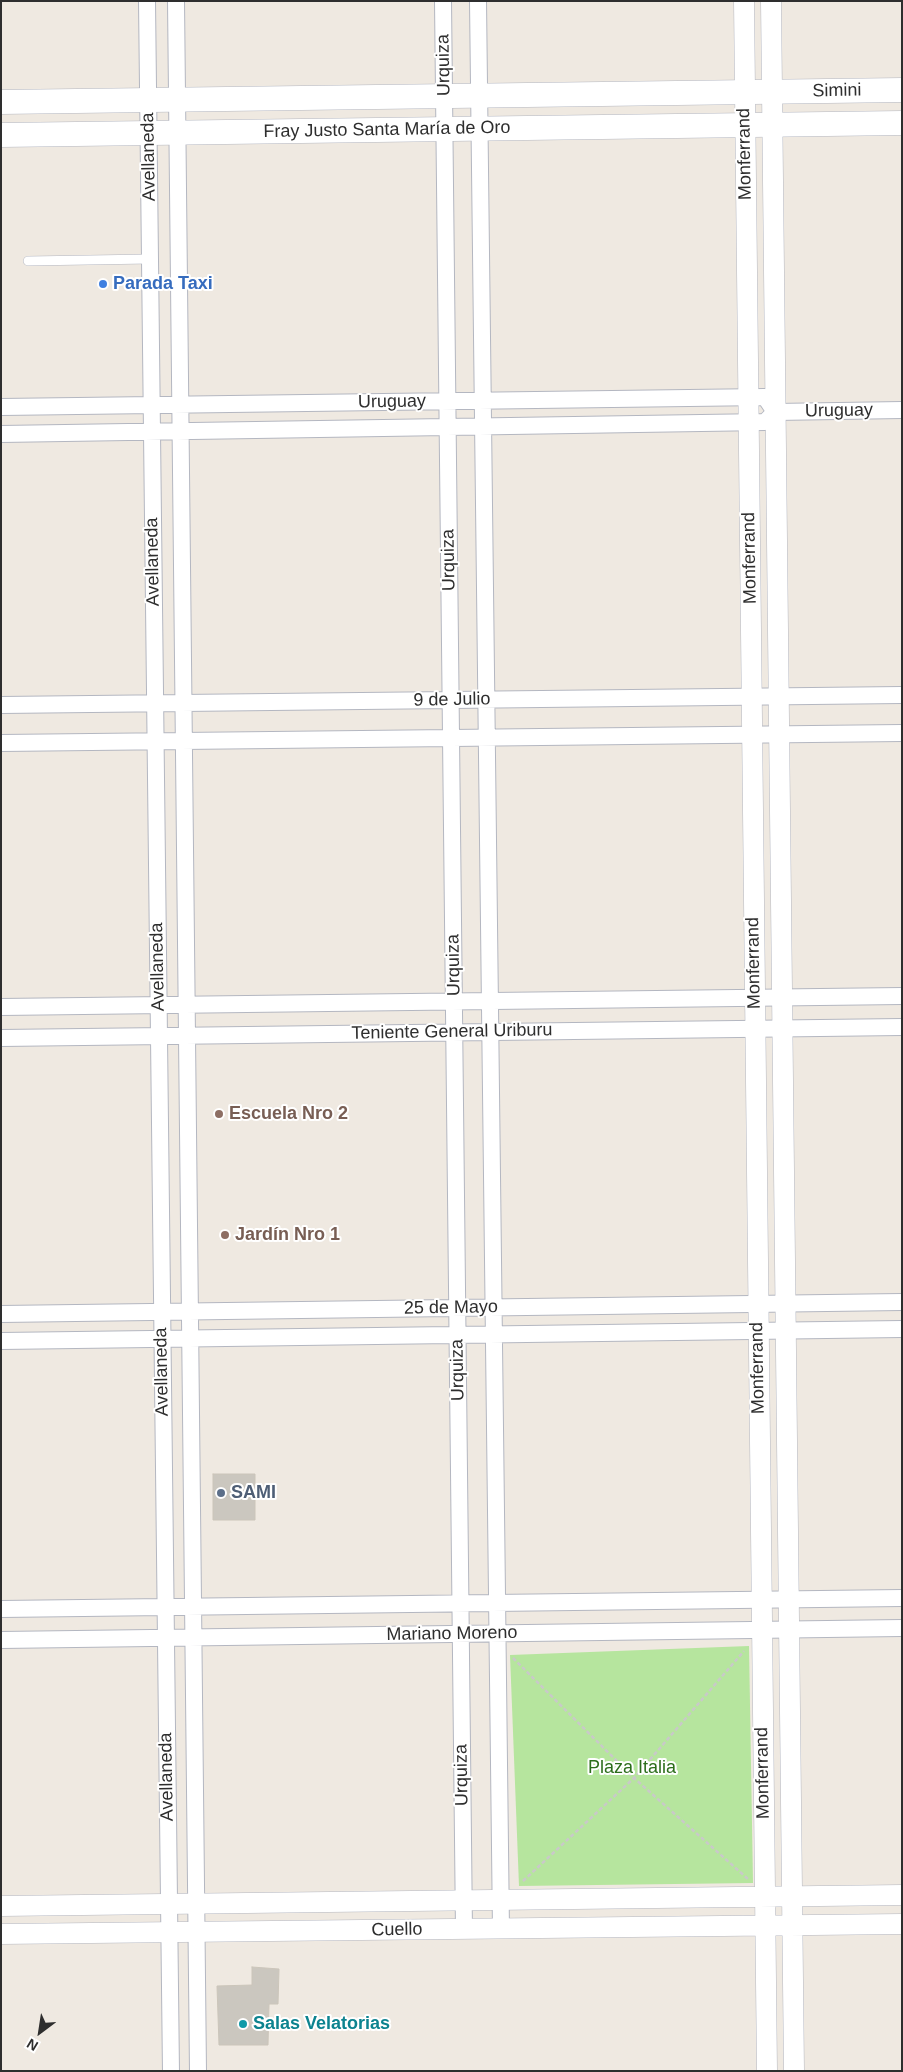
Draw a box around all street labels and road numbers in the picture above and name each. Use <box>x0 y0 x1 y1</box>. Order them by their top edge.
street label: Urquiza <box>433 34 455 96</box>
street label: Simini <box>812 80 862 102</box>
street label: Monferrand <box>733 108 757 200</box>
street label: Avellaneda <box>137 112 161 202</box>
street label: Fray Justo Santa María de Oro <box>263 117 511 143</box>
street label: Uruguay <box>358 391 426 413</box>
street label: Uruguay <box>805 400 873 422</box>
street label: Monferrand <box>738 512 762 604</box>
street label: Avellaneda <box>141 517 165 607</box>
street label: Urquiza <box>438 529 460 591</box>
street label: 9 de Julio <box>413 689 491 711</box>
street label: Monferrand <box>742 917 766 1009</box>
street label: Avellaneda <box>146 922 170 1012</box>
street label: Urquiza <box>443 934 465 996</box>
street label: Teniente General Uriburu <box>351 1019 553 1045</box>
street label: 25 de Mayo <box>404 1296 498 1320</box>
street label: Monferrand <box>746 1322 770 1414</box>
street label: Avellaneda <box>150 1327 174 1417</box>
street label: Urquiza <box>447 1339 469 1401</box>
street label: Mariano Moreno <box>386 1622 518 1646</box>
street label: Monferrand <box>751 1727 775 1819</box>
street label: Avellaneda <box>155 1732 179 1822</box>
street label: Urquiza <box>451 1744 473 1806</box>
street label: Cuello <box>371 1919 423 1941</box>

